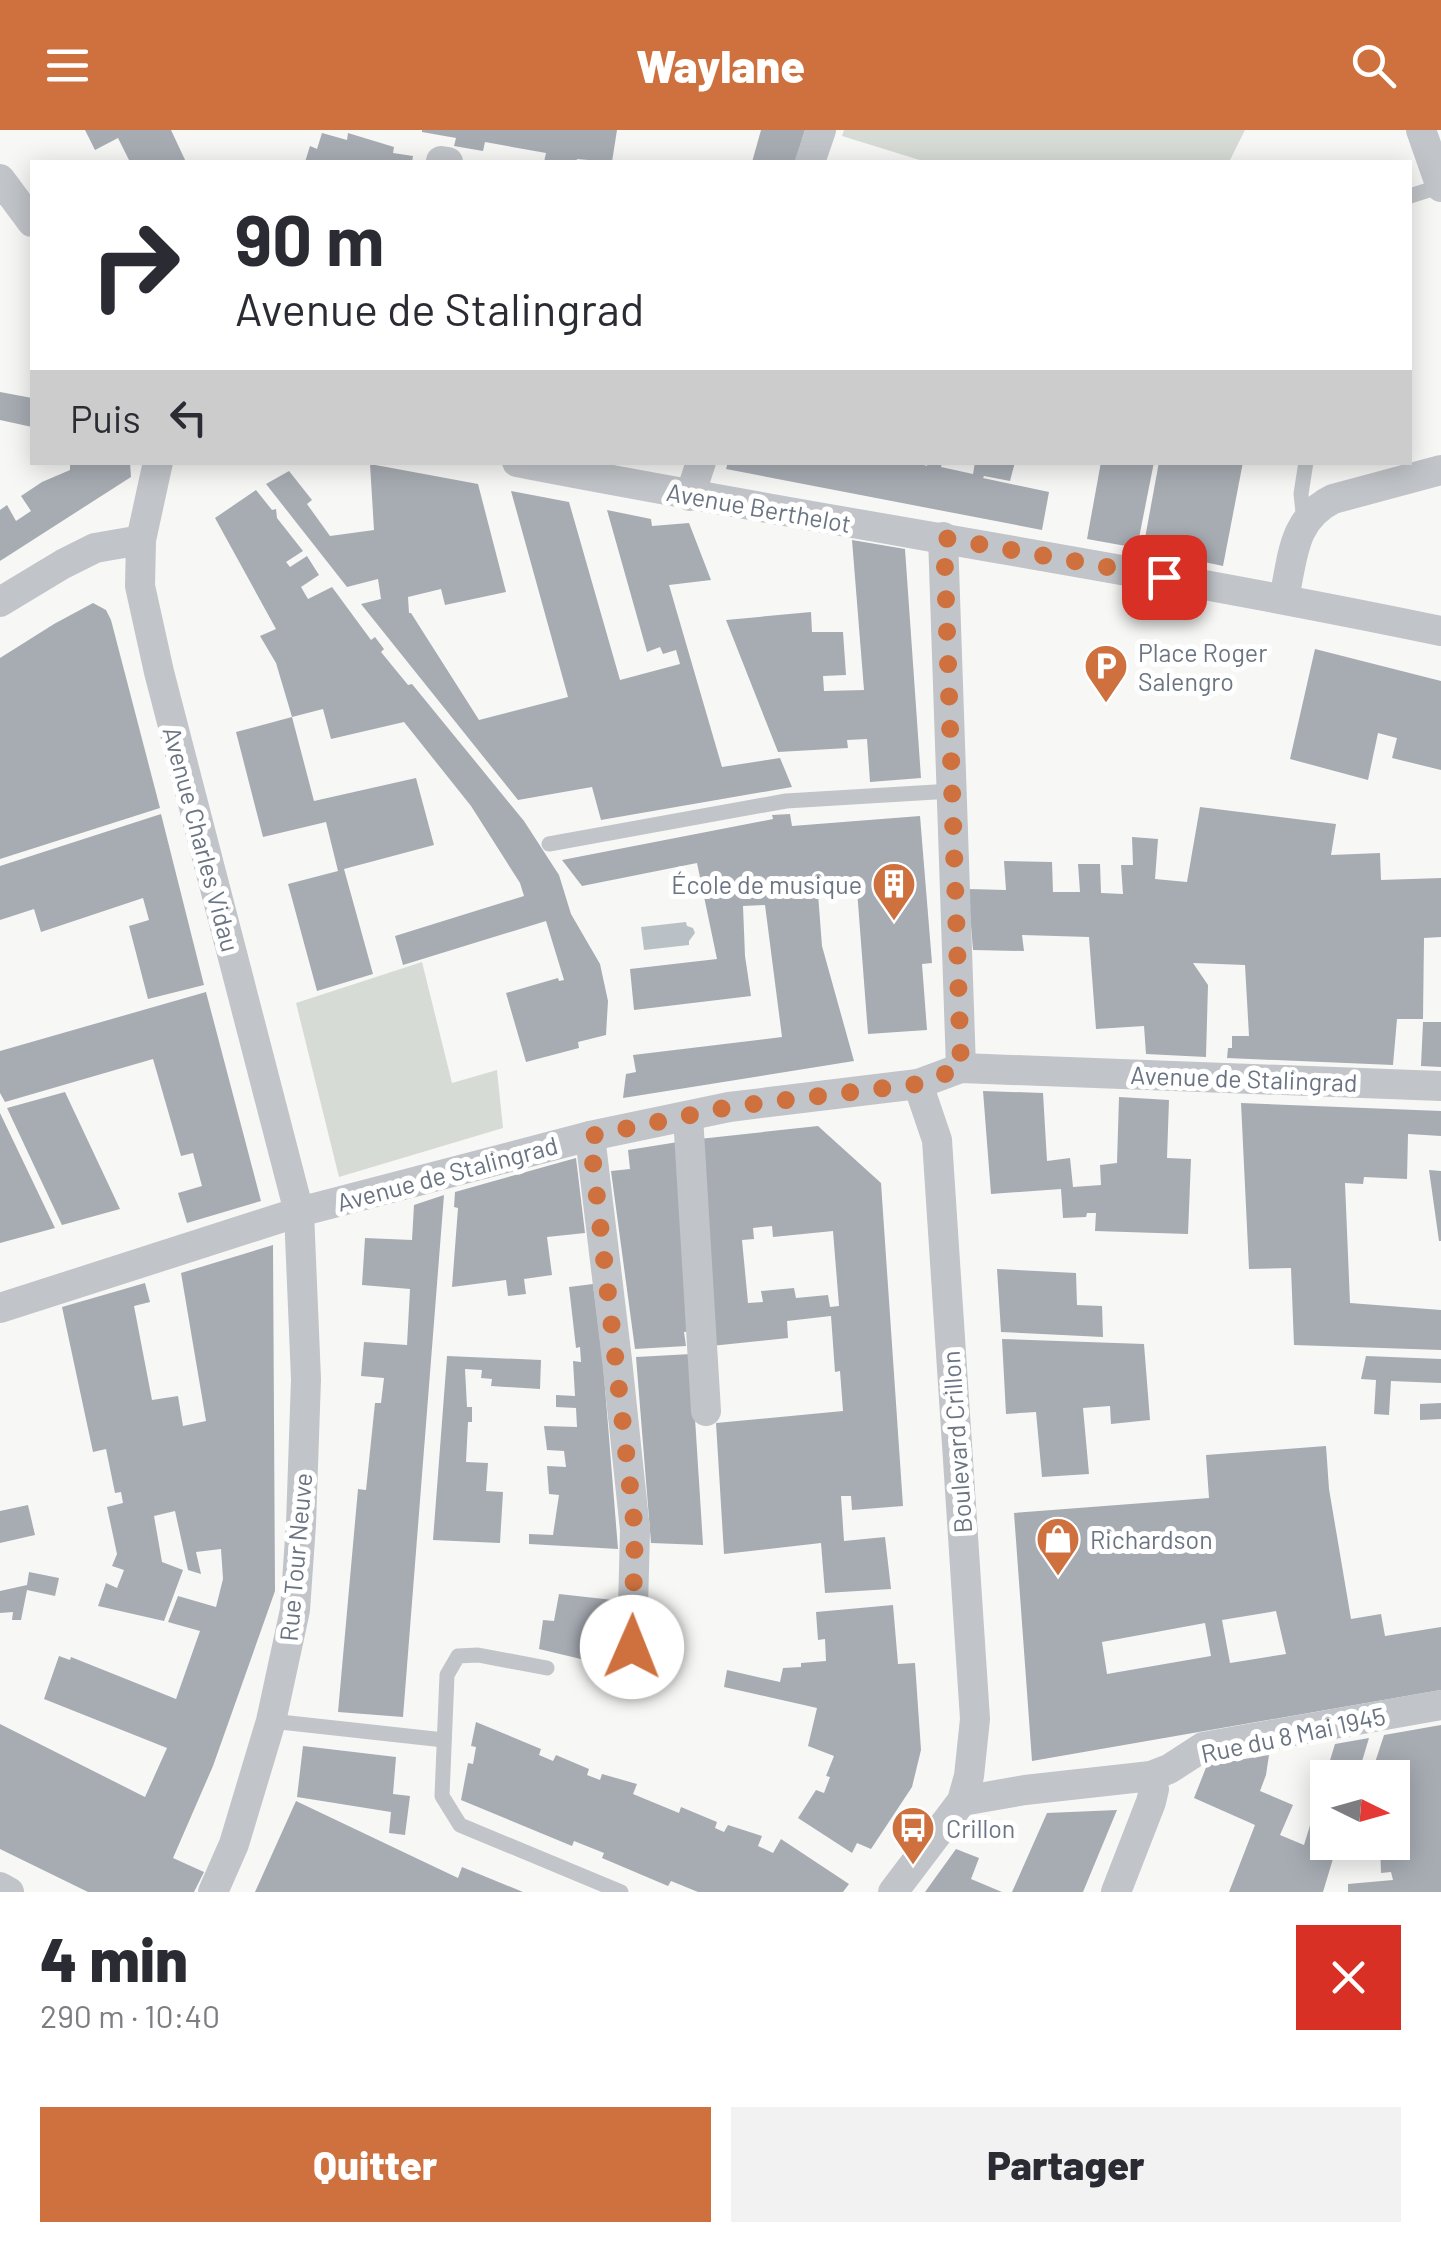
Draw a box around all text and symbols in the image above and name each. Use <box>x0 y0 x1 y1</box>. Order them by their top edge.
icon: menu <box>40 38 95 93</box>
text: Waylane <box>636 38 805 92</box>
icon: search <box>1346 38 1401 93</box>
text: 90 m <box>235 196 385 280</box>
icon: right <box>70 200 200 330</box>
text: Avenue de Stalingrad <box>235 281 644 335</box>
icon: left <box>161 390 216 445</box>
text: Puis <box>70 395 141 441</box>
street label: Avenue Berthelot <box>664 476 854 538</box>
pin <box>1122 535 1207 620</box>
icon: arrive <box>1137 550 1192 605</box>
place label: Place Roger Salengro <box>1138 637 1267 696</box>
parking icon: Place Roger Salengro <box>1083 643 1129 704</box>
street label: Avenue Charles Vidau <box>158 723 246 955</box>
building icon: École de musique <box>871 861 917 922</box>
place label: École de musique <box>671 869 862 899</box>
street label: Avenue de Stalingrad <box>1130 1059 1358 1097</box>
street label: Avenue de Stalingrad <box>333 1129 561 1217</box>
street label: Boulevard Crillon <box>935 1350 977 1534</box>
street label: Rue Tour Neuve <box>273 1471 317 1643</box>
shop icon: Richardson <box>1035 1516 1081 1577</box>
place label: Richardson <box>1090 1524 1213 1554</box>
position arrow <box>580 1595 684 1699</box>
street label: Rue du 8 Mai 1945 <box>1198 1700 1388 1768</box>
north arrow <box>1310 1760 1410 1860</box>
map controls <box>1310 1760 1410 1860</box>
bus stop icon: Crillon <box>890 1805 936 1866</box>
place label: Crillon <box>946 1813 1015 1843</box>
text: 4 min <box>40 1922 188 1994</box>
button: close <box>1296 1925 1401 2030</box>
text: 290 m · 10:40 <box>40 1996 220 2034</box>
button: Quitter <box>40 2107 711 2222</box>
button: Partager <box>731 2107 1401 2222</box>

